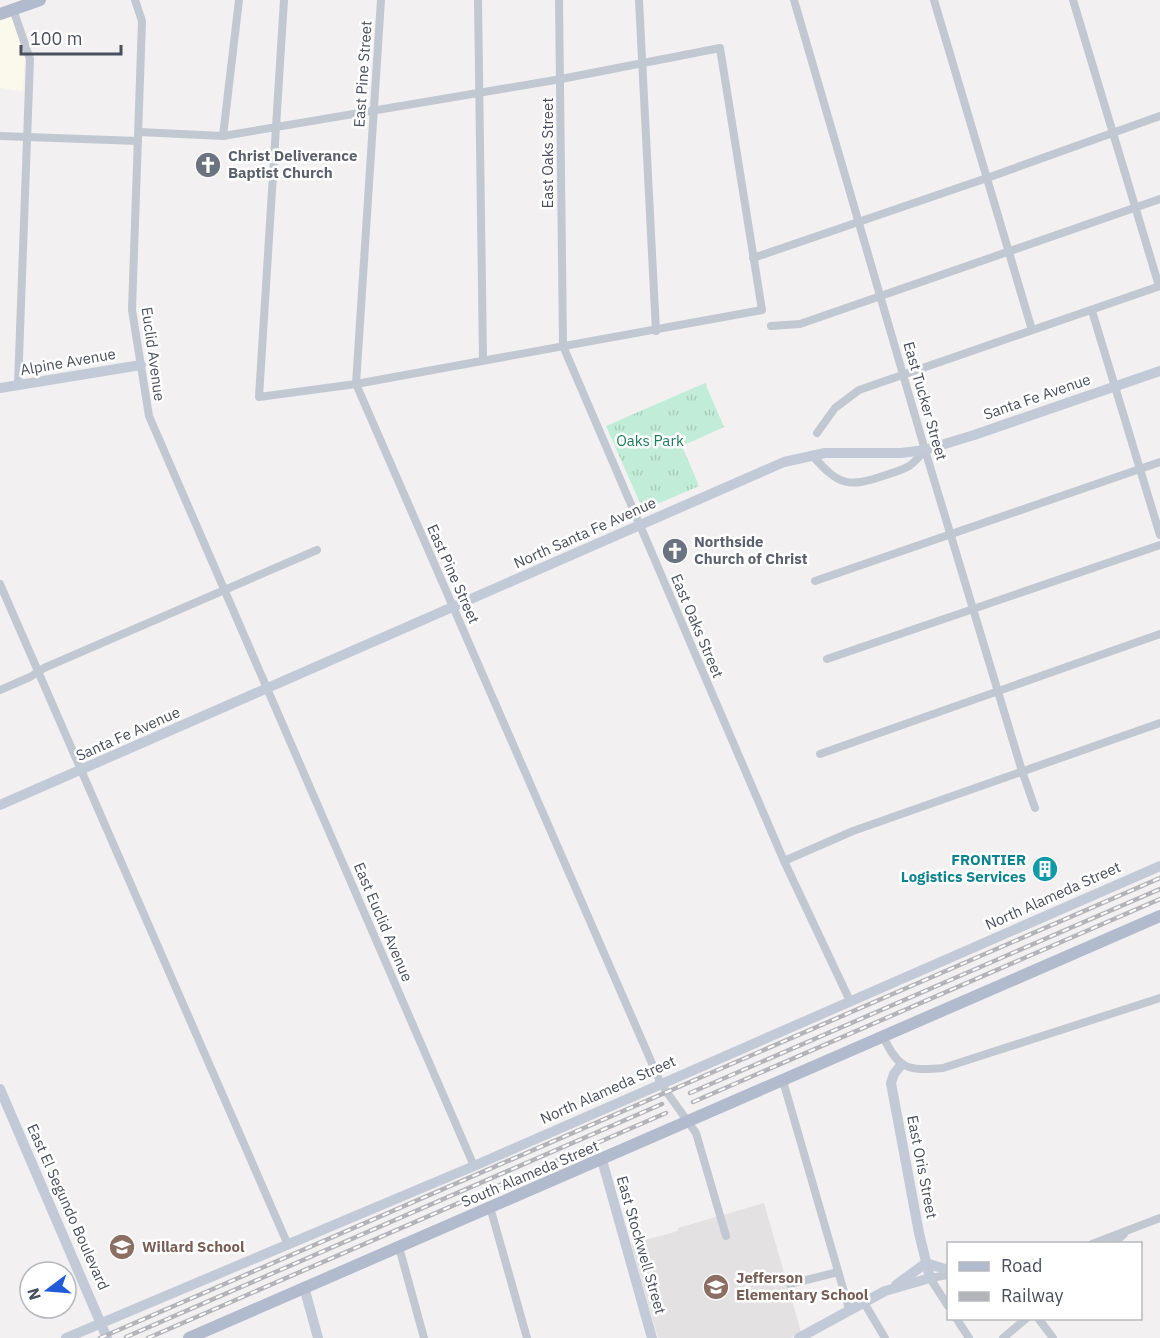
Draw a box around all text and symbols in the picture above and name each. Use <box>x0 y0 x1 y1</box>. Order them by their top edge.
scale bar <box>21 18 122 56</box>
street label: East Pine Street <box>349 20 376 128</box>
text: 100 m <box>30 27 82 50</box>
street label: East Oaks Street <box>538 97 557 209</box>
place label: Christ Deliverance Baptist Church <box>228 146 357 182</box>
church icon: Christ Deliverance Baptist Church <box>193 150 223 180</box>
street label: Euclid Avenue <box>137 306 170 402</box>
street label: East Tucker Street <box>899 339 952 462</box>
street label: Alpine Avenue <box>19 344 117 379</box>
street label: Santa Fe Avenue <box>981 369 1093 424</box>
park label: Oaks Park <box>616 431 684 450</box>
street label: North Santa Fe Avenue <box>511 493 659 573</box>
street label: East Pine Street <box>423 521 484 627</box>
place label: Northside Church of Christ <box>694 532 808 568</box>
church icon: Northside Church of Christ <box>660 536 690 566</box>
street label: East Oaks Street <box>667 571 728 681</box>
street label: Santa Fe Avenue <box>73 702 183 765</box>
place label: FRONTIER Logistics Services <box>901 850 1026 886</box>
building icon: FRONTIER Logistics Services <box>1030 854 1060 884</box>
street label: North Alameda Street <box>982 857 1123 934</box>
street label: East Euclid Avenue <box>350 859 417 984</box>
street label: North Alameda Street <box>537 1051 678 1128</box>
street label: East Oris Street <box>903 1114 942 1220</box>
street label: East El Segundo Boulevard <box>23 1121 114 1293</box>
street label: South Alameda Street <box>458 1136 601 1211</box>
street label: East Stockwell Street <box>613 1174 670 1316</box>
school or university icon: Willard School <box>107 1232 137 1262</box>
place label: Willard School <box>142 1237 245 1256</box>
legend <box>947 1242 1142 1320</box>
text: Road <box>1001 1254 1042 1277</box>
north arrow <box>18 1260 78 1320</box>
place label: Jefferson Elementary School <box>736 1268 869 1304</box>
school or university icon: Jefferson Elementary School <box>701 1272 731 1302</box>
text: Railway <box>1001 1284 1063 1307</box>
text: N <box>22 1286 45 1302</box>

